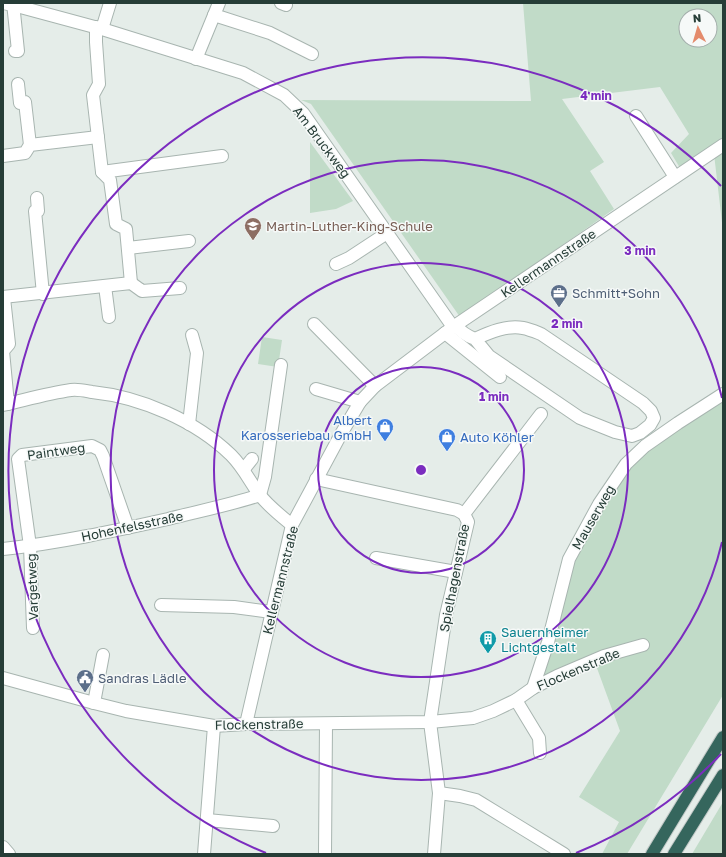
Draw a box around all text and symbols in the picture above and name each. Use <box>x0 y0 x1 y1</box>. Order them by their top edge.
north arrow <box>678 8 718 48</box>
text: N <box>692 11 702 24</box>
text: 4 min <box>580 88 612 103</box>
street label: Am Bruckweg <box>290 103 354 181</box>
school or university icon: Martin-Luther-King-Schule <box>243 216 263 241</box>
place label: Martin-Luther-King-Schule <box>266 218 433 234</box>
street label: Kellermannstraße <box>497 225 599 301</box>
text: 3 min <box>624 243 656 258</box>
office icon: Schmitt+Sohn <box>549 283 569 308</box>
place label: Schmitt+Sohn <box>572 285 660 301</box>
text: 2 min <box>551 316 583 331</box>
text: 1 min <box>479 389 509 404</box>
place label: Albert Karosseriebau GmbH <box>241 412 372 443</box>
shop icon: Albert Karosseriebau GmbH <box>375 417 395 442</box>
shop icon: Auto Köhler <box>437 427 457 452</box>
place label: Auto Köhler <box>460 429 534 445</box>
street label: Paintweg <box>26 439 86 463</box>
centre of rings <box>414 463 428 477</box>
street label: Mauserweg <box>568 482 618 552</box>
street label: Hohenfelsstraße <box>80 507 184 545</box>
street label: Spielhagenstraße <box>436 523 472 633</box>
street label: Kellermannstraße <box>259 524 301 636</box>
street label: Vargetweg <box>23 553 41 621</box>
place label: Sauernheimer Lichtgestalt <box>501 624 588 655</box>
building icon: Sauernheimer Lichtgestalt <box>478 629 498 654</box>
street label: Flockenstraße <box>534 644 622 694</box>
public building icon: Sandras Lädle <box>75 668 95 693</box>
place label: Sandras Lädle <box>98 670 187 686</box>
street label: Flockenstraße <box>214 715 304 733</box>

